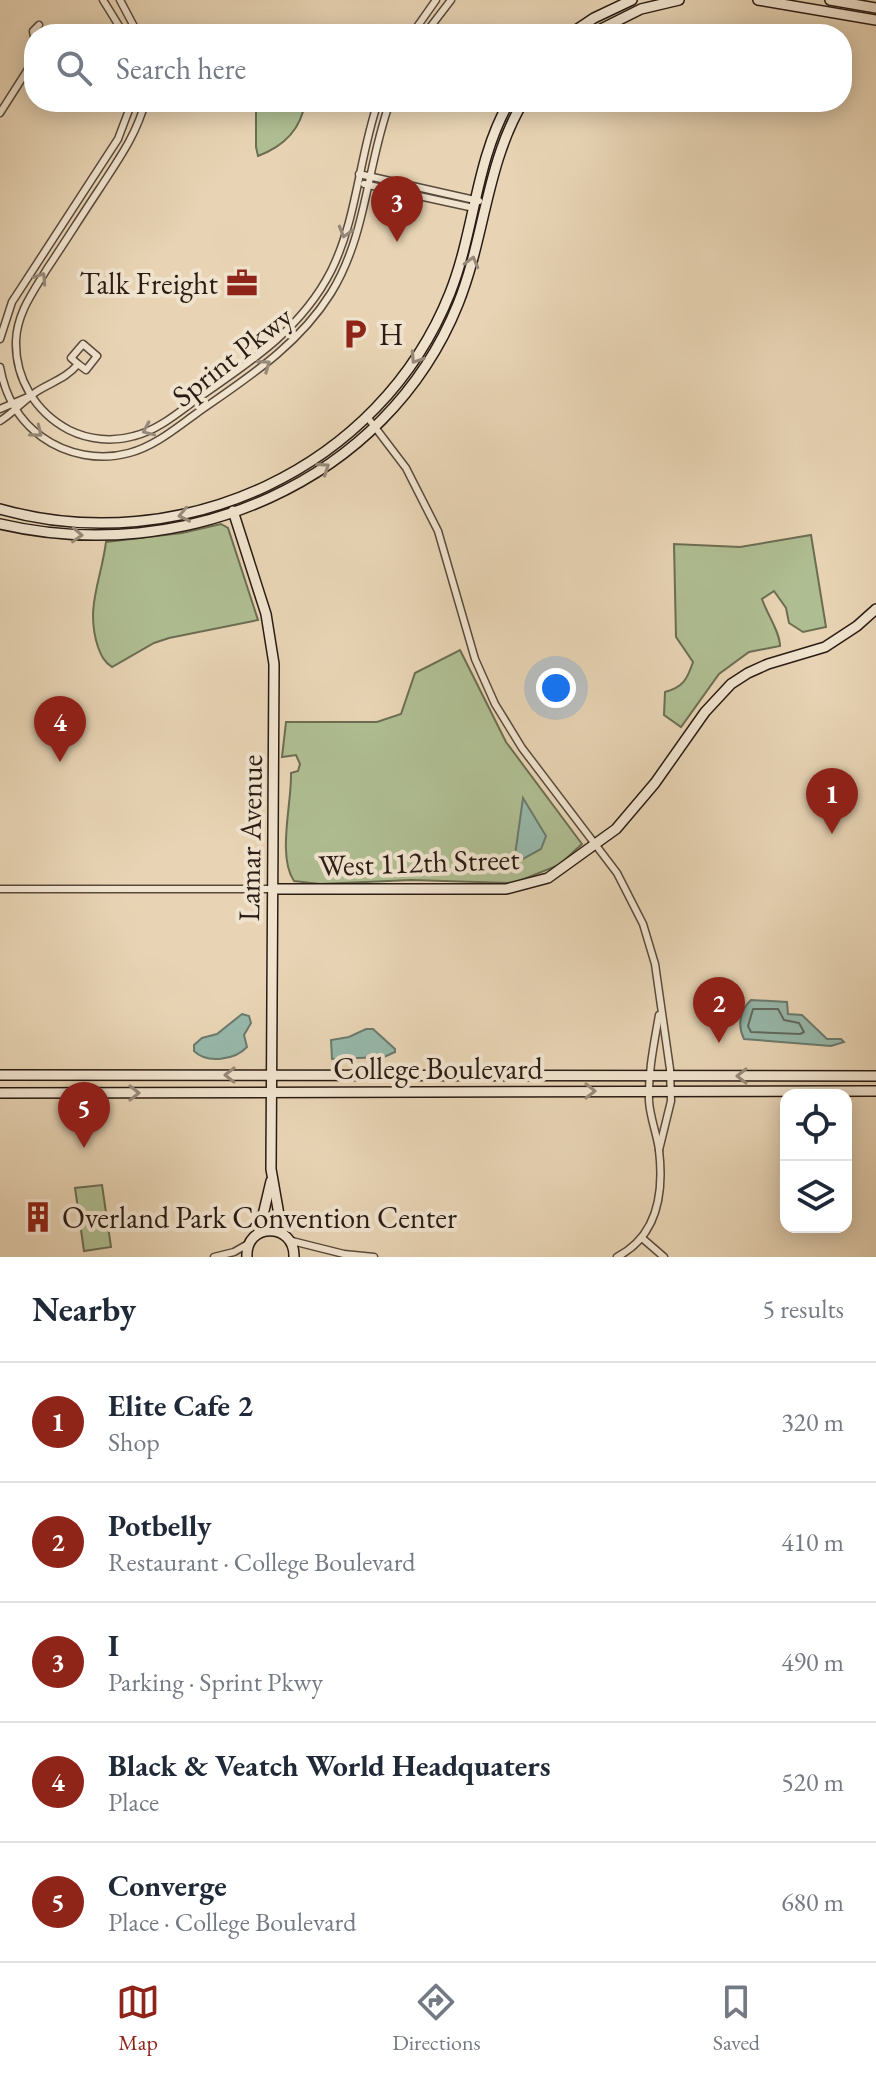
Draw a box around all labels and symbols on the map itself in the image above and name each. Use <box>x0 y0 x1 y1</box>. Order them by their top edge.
pin: 3 <box>371 176 423 242</box>
one-way arrow <box>338 224 354 238</box>
one-way arrow <box>463 256 479 270</box>
place label: Talk Freight <box>79 264 219 303</box>
office icon: Talk Freight <box>225 266 259 300</box>
one-way arrow <box>32 272 47 287</box>
street label: Sprint Pkwy <box>164 296 301 415</box>
place label: H <box>379 315 403 354</box>
parking icon: H <box>338 317 372 351</box>
one-way arrow <box>411 349 426 364</box>
one-way arrow <box>256 360 270 375</box>
one-way arrow <box>142 421 156 437</box>
one-way arrow <box>28 422 43 437</box>
one-way arrow <box>315 463 329 478</box>
one-way arrow <box>178 506 191 523</box>
one-way arrow <box>71 527 84 544</box>
your location <box>536 668 576 708</box>
pin: 4 <box>34 696 86 762</box>
street label: Lamar Avenue <box>229 754 271 922</box>
pin: 1 <box>806 768 858 834</box>
street label: West 112th Street <box>318 839 521 885</box>
pin: 2 <box>693 977 745 1043</box>
street label: College Boulevard <box>333 1049 544 1088</box>
one-way arrow <box>223 1066 236 1084</box>
one-way arrow <box>735 1067 748 1085</box>
pin: 5 <box>58 1082 110 1148</box>
one-way arrow <box>584 1083 597 1100</box>
one-way arrow <box>128 1084 141 1102</box>
place label: Overland Park Convention Center <box>62 1198 457 1237</box>
building icon: Overland Park Convention Center <box>21 1200 55 1234</box>

